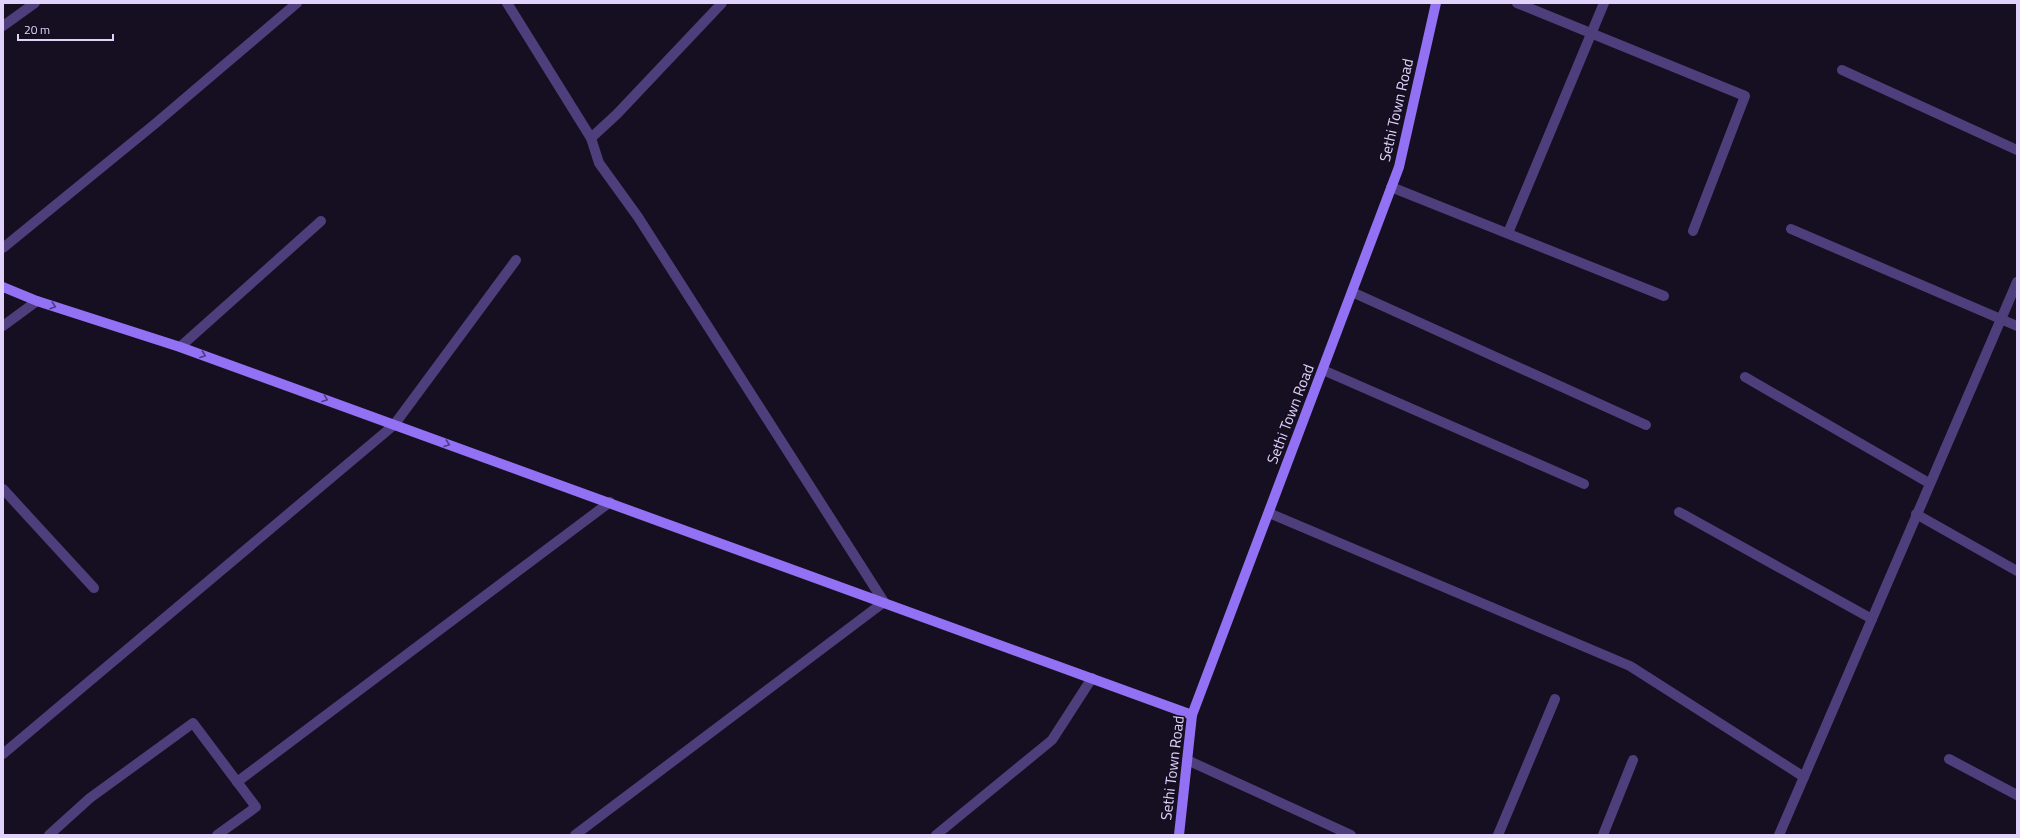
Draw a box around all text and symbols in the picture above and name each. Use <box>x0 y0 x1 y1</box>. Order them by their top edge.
scale bar <box>18 16 113 42</box>
text: 20 m <box>24 20 50 39</box>
street label: Sethi Town Road <box>1373 56 1419 164</box>
one-way arrow <box>49 301 56 310</box>
one-way arrow <box>199 351 206 359</box>
street label: Sethi Town Road <box>1260 361 1320 467</box>
one-way arrow <box>321 395 328 403</box>
one-way arrow <box>444 439 451 447</box>
street label: Sethi Town Road <box>1154 714 1190 822</box>

